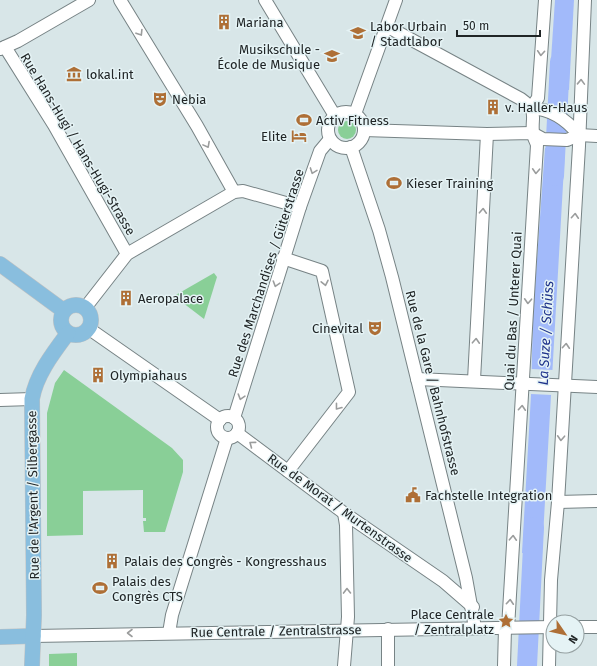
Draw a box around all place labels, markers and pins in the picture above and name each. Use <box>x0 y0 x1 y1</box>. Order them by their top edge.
building icon: Mariana <box>215 13 233 31</box>
place label: Mariana <box>236 15 284 30</box>
place label: Labor Urbain / Stadtlabor <box>370 19 447 49</box>
school or university icon: Labor Urbain / Stadtlabor <box>349 24 367 42</box>
place label: Musikschule - École de Musique <box>217 42 320 72</box>
school or university icon: Musikschule - École de Musique <box>323 47 341 65</box>
museum icon: lokal.int <box>65 65 83 83</box>
place label: lokal.int <box>86 67 134 82</box>
theatre icon: Nebia <box>151 90 169 108</box>
place label: Nebia <box>172 92 206 107</box>
building icon: v. Haller-Haus <box>484 98 502 116</box>
place label: v. Haller-Haus <box>505 100 587 115</box>
sports icon: Activ Fitness <box>295 111 313 129</box>
place label: Activ Fitness <box>316 113 389 128</box>
hotel icon: Elite <box>290 127 308 145</box>
place label: Elite <box>261 129 287 144</box>
sports icon: Kieser Training <box>385 174 403 192</box>
place label: Kieser Training <box>406 176 494 191</box>
building icon: Aeropalace <box>117 289 135 307</box>
place label: Aeropalace <box>138 291 203 306</box>
theatre icon: Cinevital <box>366 319 384 337</box>
place label: Cinevital <box>312 321 363 336</box>
building icon: Olympiahaus <box>89 366 107 384</box>
place label: Olympiahaus <box>110 368 187 383</box>
public building icon: Fachstelle Integration <box>404 486 422 504</box>
place label: Fachstelle Integration <box>425 488 552 503</box>
building icon: Palais des Congrès - Kongresshaus <box>103 552 121 570</box>
place label: Palais des Congrès - Kongresshaus <box>124 554 327 569</box>
place label: Palais des Congrès CTS <box>112 574 183 604</box>
sports icon: Palais des Congrès CTS <box>91 579 109 597</box>
place label: Place Centrale / Zentralplatz <box>411 607 494 637</box>
place icon: Place Centrale / Zentralplatz <box>497 612 515 630</box>

